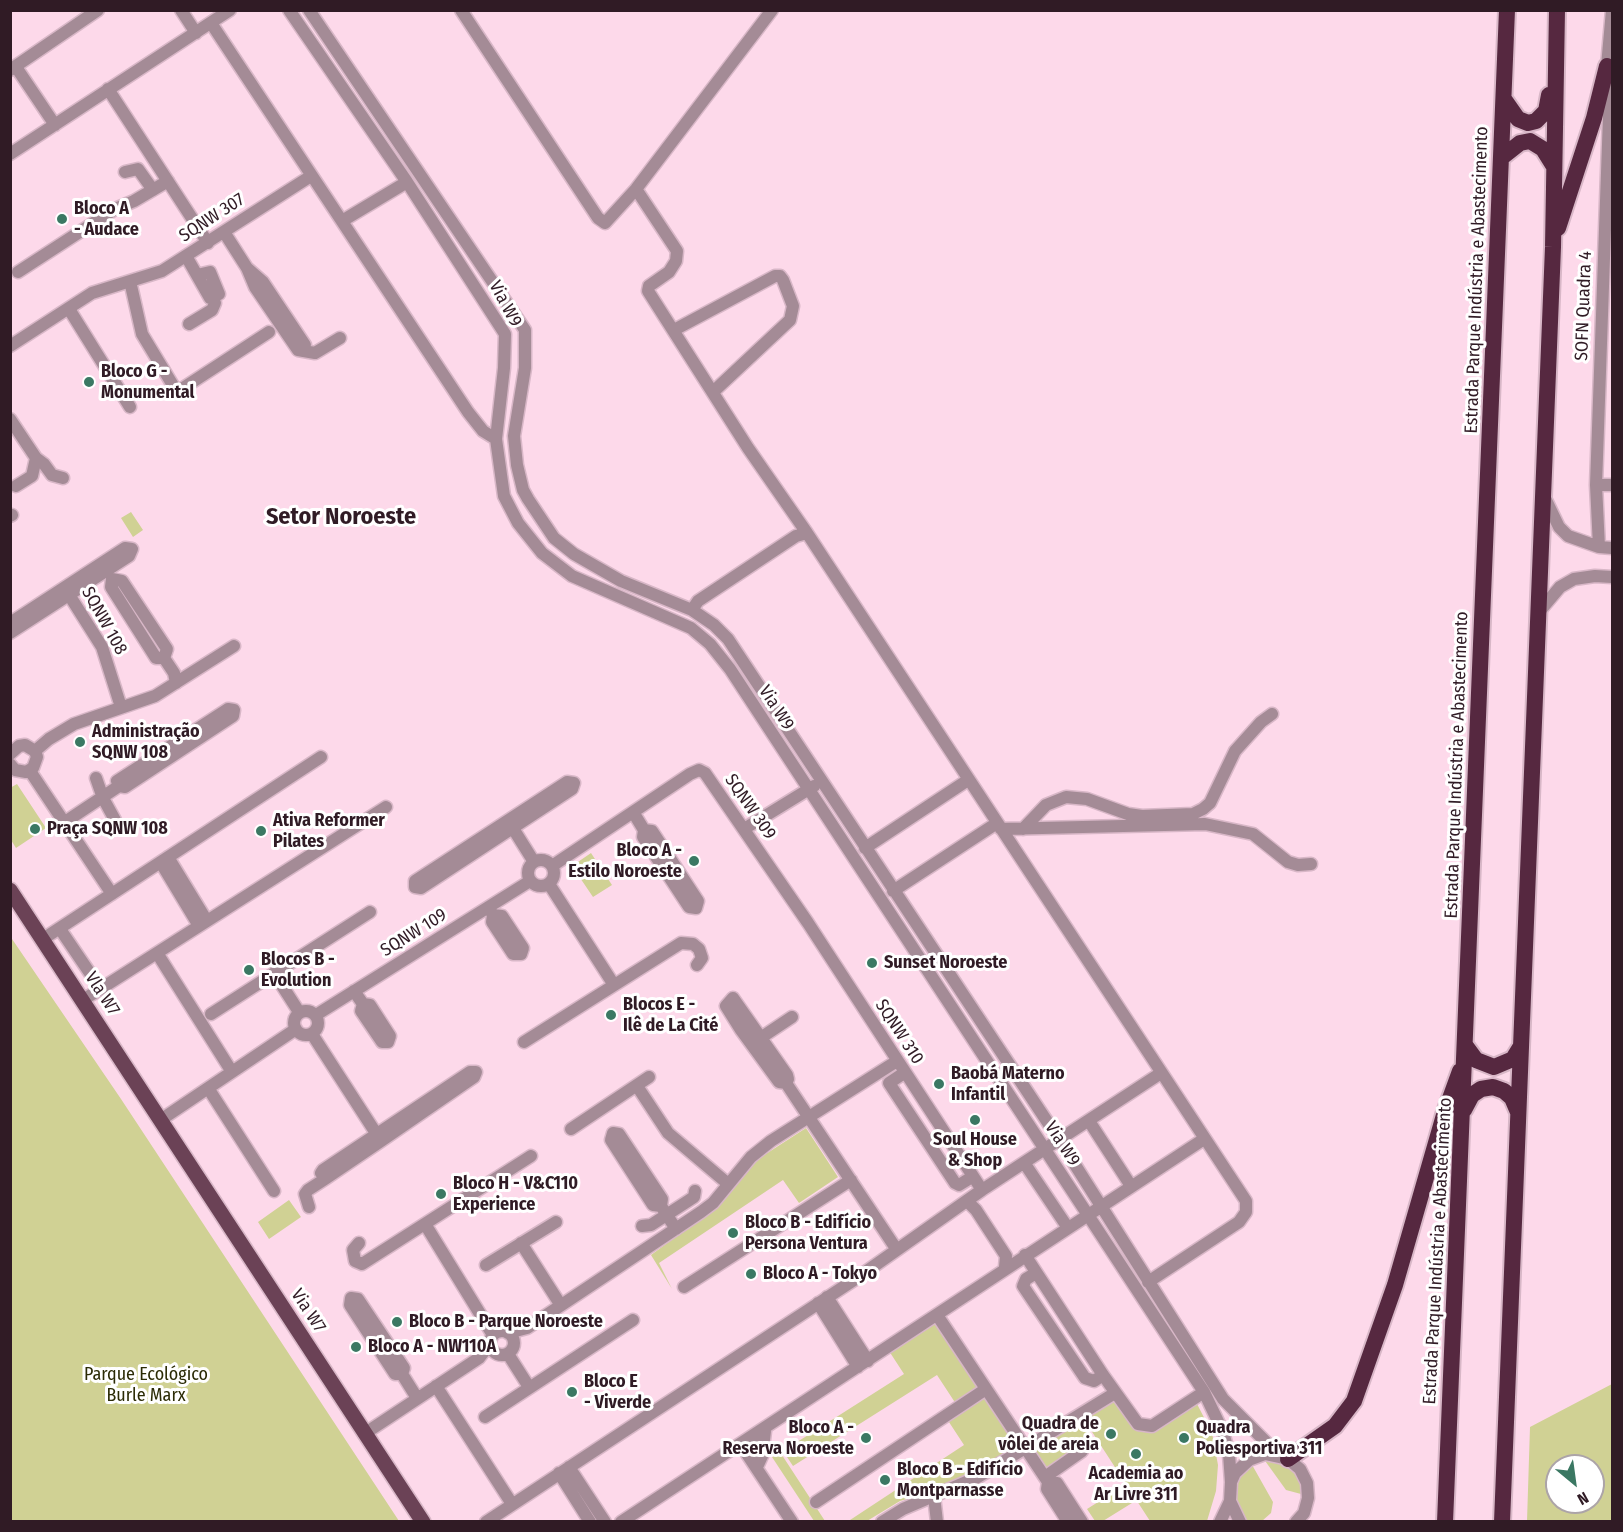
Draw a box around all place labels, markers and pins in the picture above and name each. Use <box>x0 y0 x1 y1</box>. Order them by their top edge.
place label: Bloco A - Audace <box>74 198 139 240</box>
marker: Bloco A - Audace <box>55 212 69 226</box>
place label: Bloco G - Monumental <box>101 361 194 404</box>
marker: Bloco G - Monumental <box>82 375 96 389</box>
place label: Administração SQNW 108 <box>92 721 200 764</box>
marker: Administração SQNW 108 <box>73 735 87 749</box>
place label: Ativa Reformer Pilates <box>273 810 385 852</box>
place label: Praça SQNW 108 <box>47 818 168 840</box>
marker: Praça SQNW 108 <box>28 822 42 836</box>
marker: Ativa Reformer Pilates <box>254 824 268 838</box>
place label: Bloco A - Estilo Noroeste <box>568 840 682 882</box>
marker: Bloco A - Estilo Noroeste <box>687 854 701 868</box>
place label: Blocos B - Evolution <box>261 949 335 992</box>
place label: Sunset Noroeste <box>884 952 1007 974</box>
marker: Sunset Noroeste <box>865 956 879 970</box>
marker: Blocos B - Evolution <box>242 963 256 977</box>
place label: Blocos E - Ilê de La Cité <box>623 994 718 1036</box>
marker: Blocos E - Ilê de La Cité <box>604 1008 618 1022</box>
place label: Baobá Materno Infantil <box>951 1063 1065 1106</box>
marker: Baobá Materno Infantil <box>932 1077 946 1091</box>
marker: Soul House & Shop <box>968 1113 982 1127</box>
place label: Soul House & Shop <box>933 1129 1017 1172</box>
place label: Bloco H - V&C110 Experience <box>453 1173 578 1216</box>
marker: Bloco H - V&C110 Experience <box>434 1187 448 1201</box>
place label: Bloco B - Edifício Persona Ventura <box>745 1212 871 1254</box>
marker: Bloco B - Edifício Persona Ventura <box>726 1226 740 1240</box>
place label: Bloco A - Tokyo <box>763 1263 877 1285</box>
marker: Bloco A - Tokyo <box>744 1267 758 1281</box>
place label: Bloco B - Parque Noroeste <box>409 1311 603 1333</box>
marker: Bloco B - Parque Noroeste <box>390 1315 404 1329</box>
place label: Bloco A - NW110A <box>368 1336 496 1358</box>
marker: Bloco A - NW110A <box>349 1340 363 1354</box>
place label: Bloco E - Viverde <box>584 1371 651 1414</box>
marker: Bloco E - Viverde <box>565 1385 579 1399</box>
place label: Quadra de vôlei de areia <box>998 1413 1099 1456</box>
place label: Bloco A - Reserva Noroeste <box>722 1417 854 1460</box>
place label: Quadra Poliesportiva 311 <box>1196 1417 1322 1460</box>
marker: Quadra de vôlei de areia <box>1104 1427 1118 1441</box>
marker: Bloco A - Reserva Noroeste <box>859 1431 873 1445</box>
marker: Quadra Poliesportiva 311 <box>1177 1431 1191 1445</box>
marker: Academia ao Ar Livre 311 <box>1129 1447 1143 1461</box>
place label: Bloco B - Edifício Montparnasse <box>897 1459 1023 1502</box>
place label: Academia ao Ar Livre 311 <box>1089 1463 1183 1506</box>
marker: Bloco B - Edifício Montparnasse <box>878 1473 892 1487</box>

